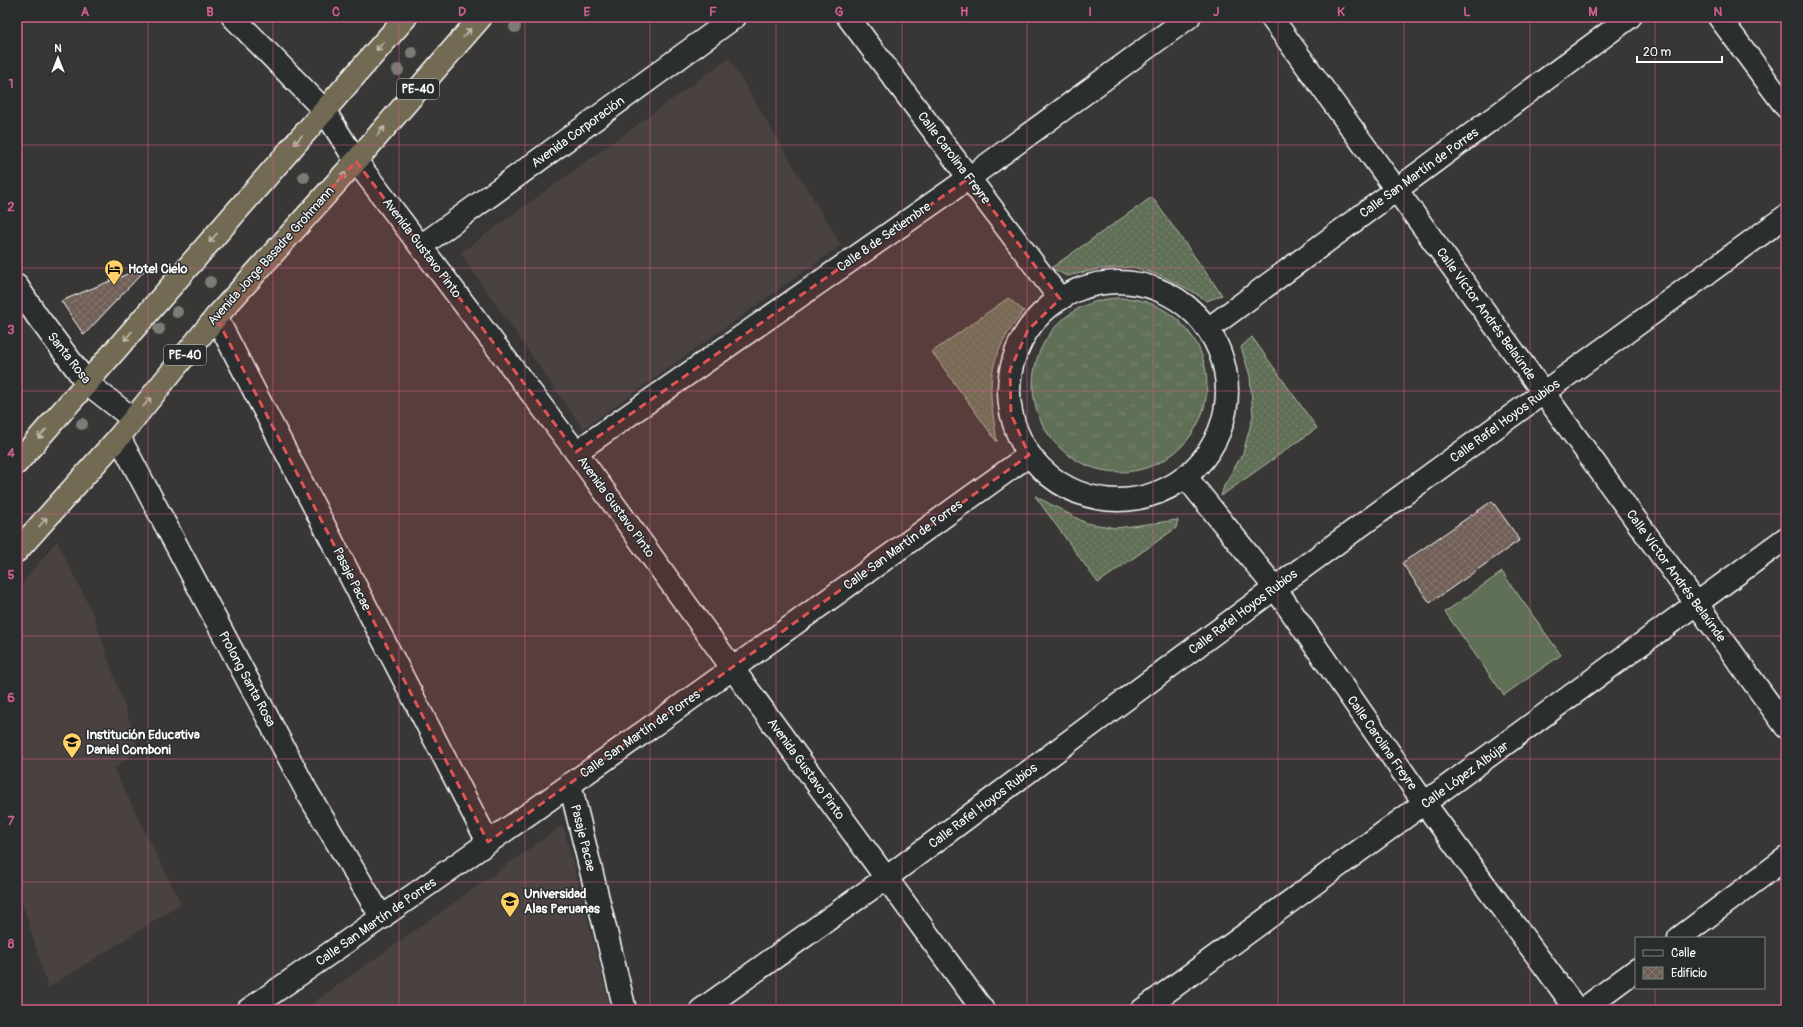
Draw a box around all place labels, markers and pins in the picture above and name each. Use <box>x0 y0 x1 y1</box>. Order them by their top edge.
hotel icon: Hotel Cielo <box>103 258 125 286</box>
place label: Hotel Cielo <box>128 261 188 277</box>
place label: Institución Educativa Daniel Comboni <box>86 727 200 758</box>
school or university icon: Institución Educativa Daniel Comboni <box>61 731 83 759</box>
place label: Universidad Alas Peruanas <box>524 886 600 917</box>
school or university icon: Universidad Alas Peruanas <box>499 890 521 918</box>

